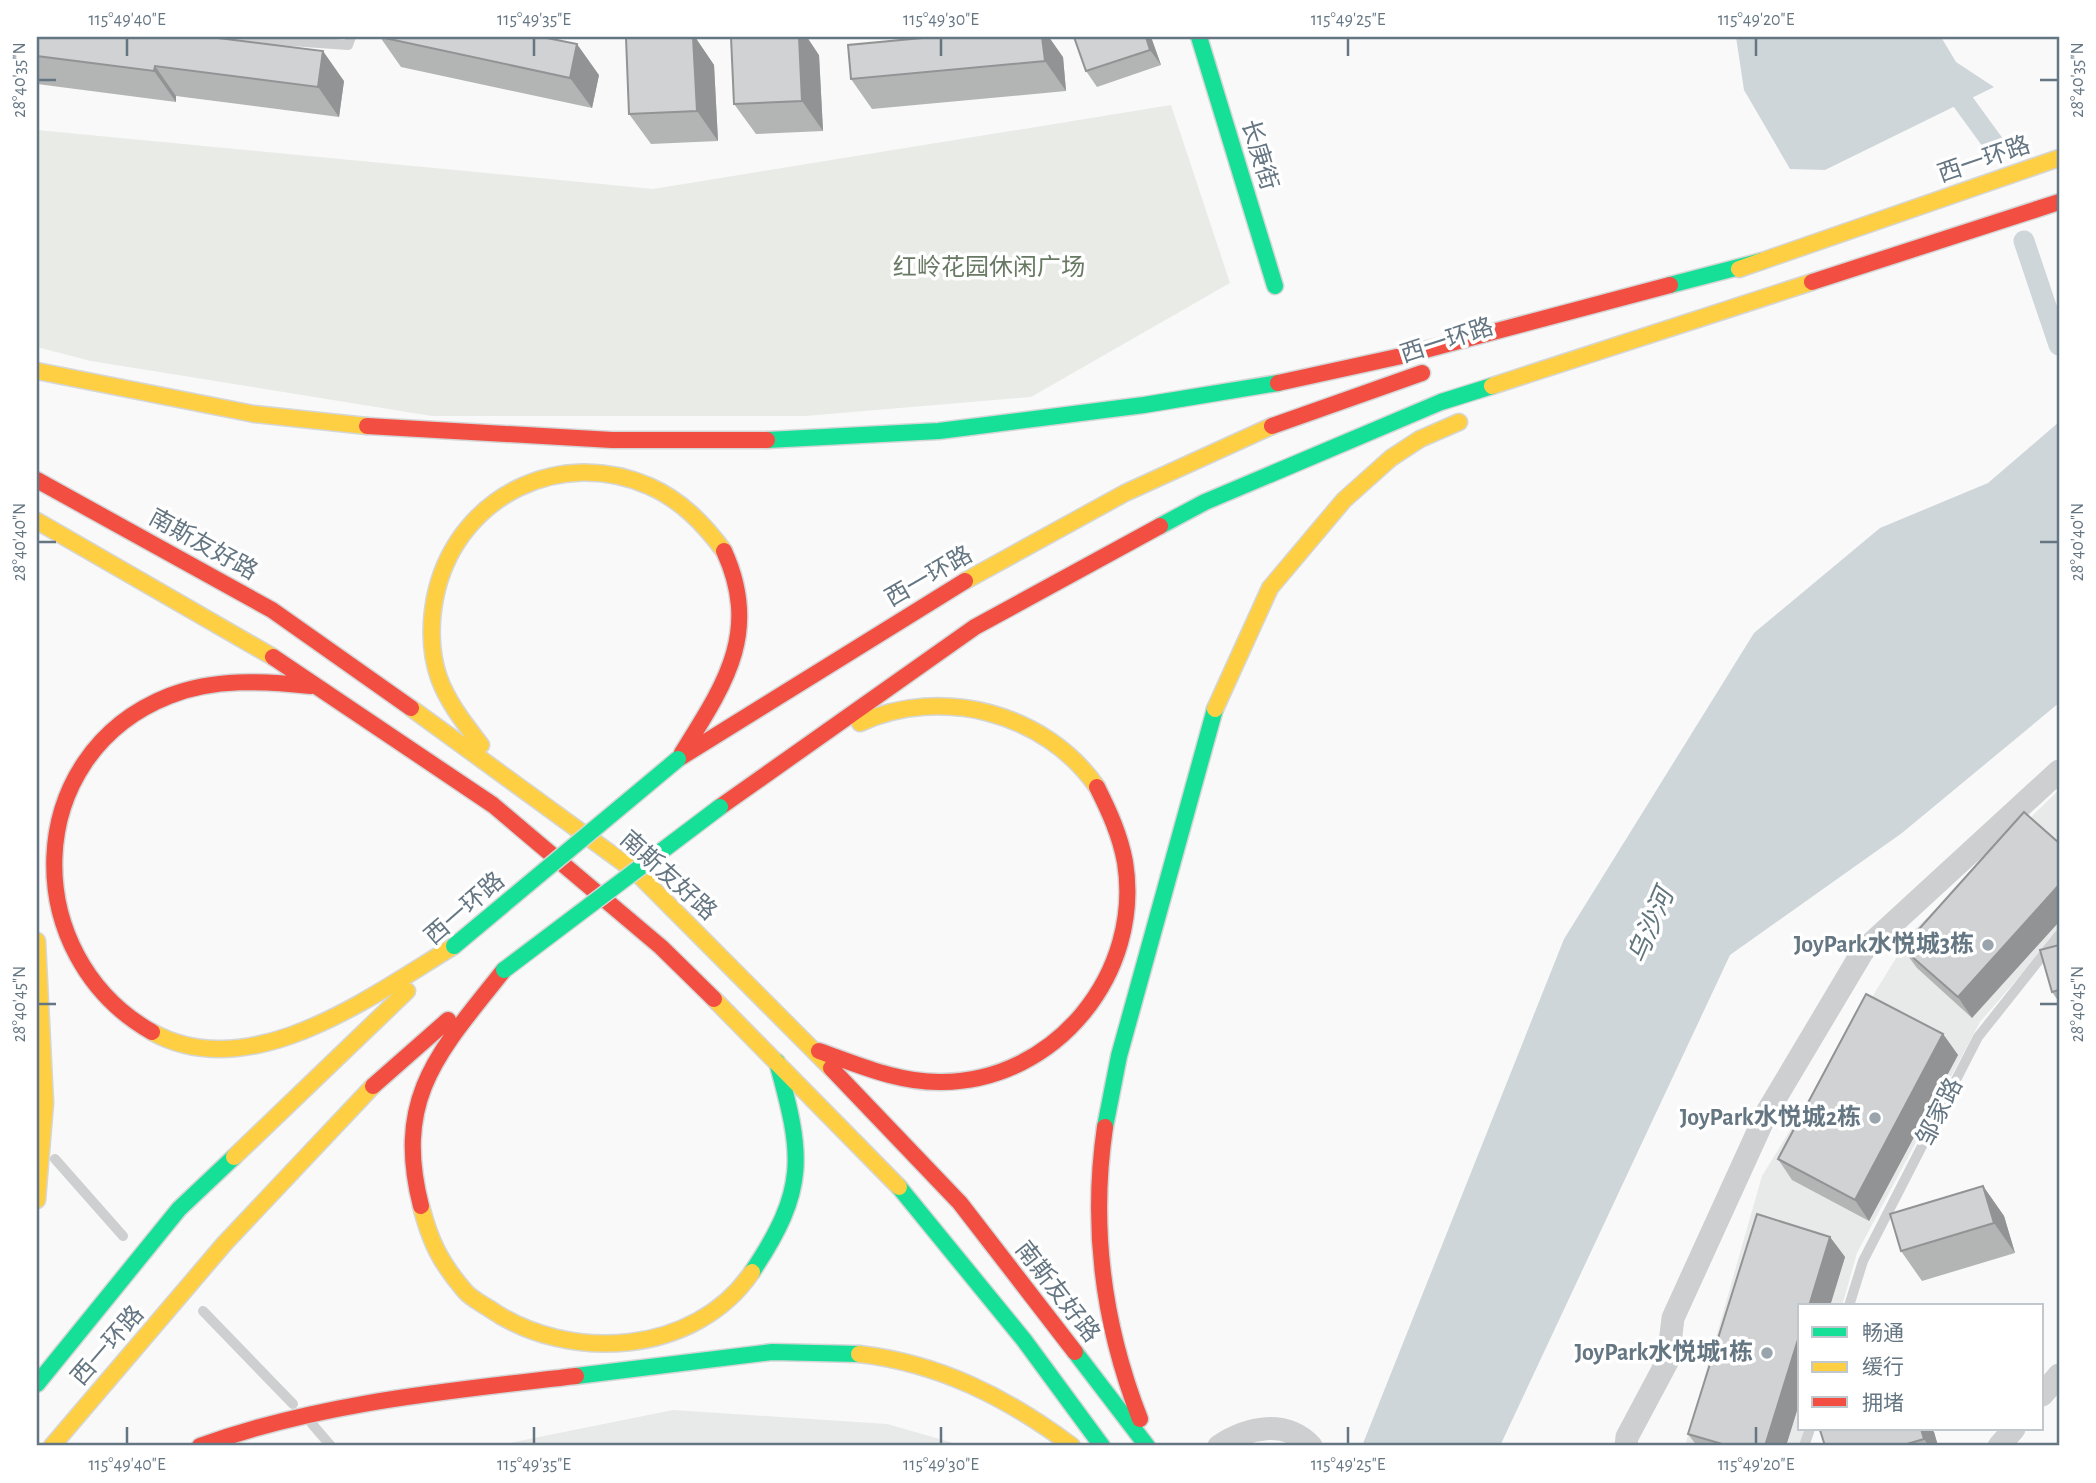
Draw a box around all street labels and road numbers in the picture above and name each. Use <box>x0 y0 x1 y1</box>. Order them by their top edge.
street label: 长庚街 <box>1237 116 1283 193</box>
street label: 西一环路 <box>1934 131 2033 187</box>
street label: 西一环路 <box>1397 313 1496 367</box>
street label: 南斯友好路 <box>145 504 262 585</box>
street label: 西一环路 <box>880 541 977 611</box>
street label: 南斯友好路 <box>615 825 722 925</box>
street label: 西一环路 <box>420 867 509 950</box>
street label: 邹家路 <box>1911 1074 1967 1150</box>
street label: 南斯友好路 <box>1011 1236 1105 1347</box>
street label: 西一环路 <box>66 1301 149 1390</box>

